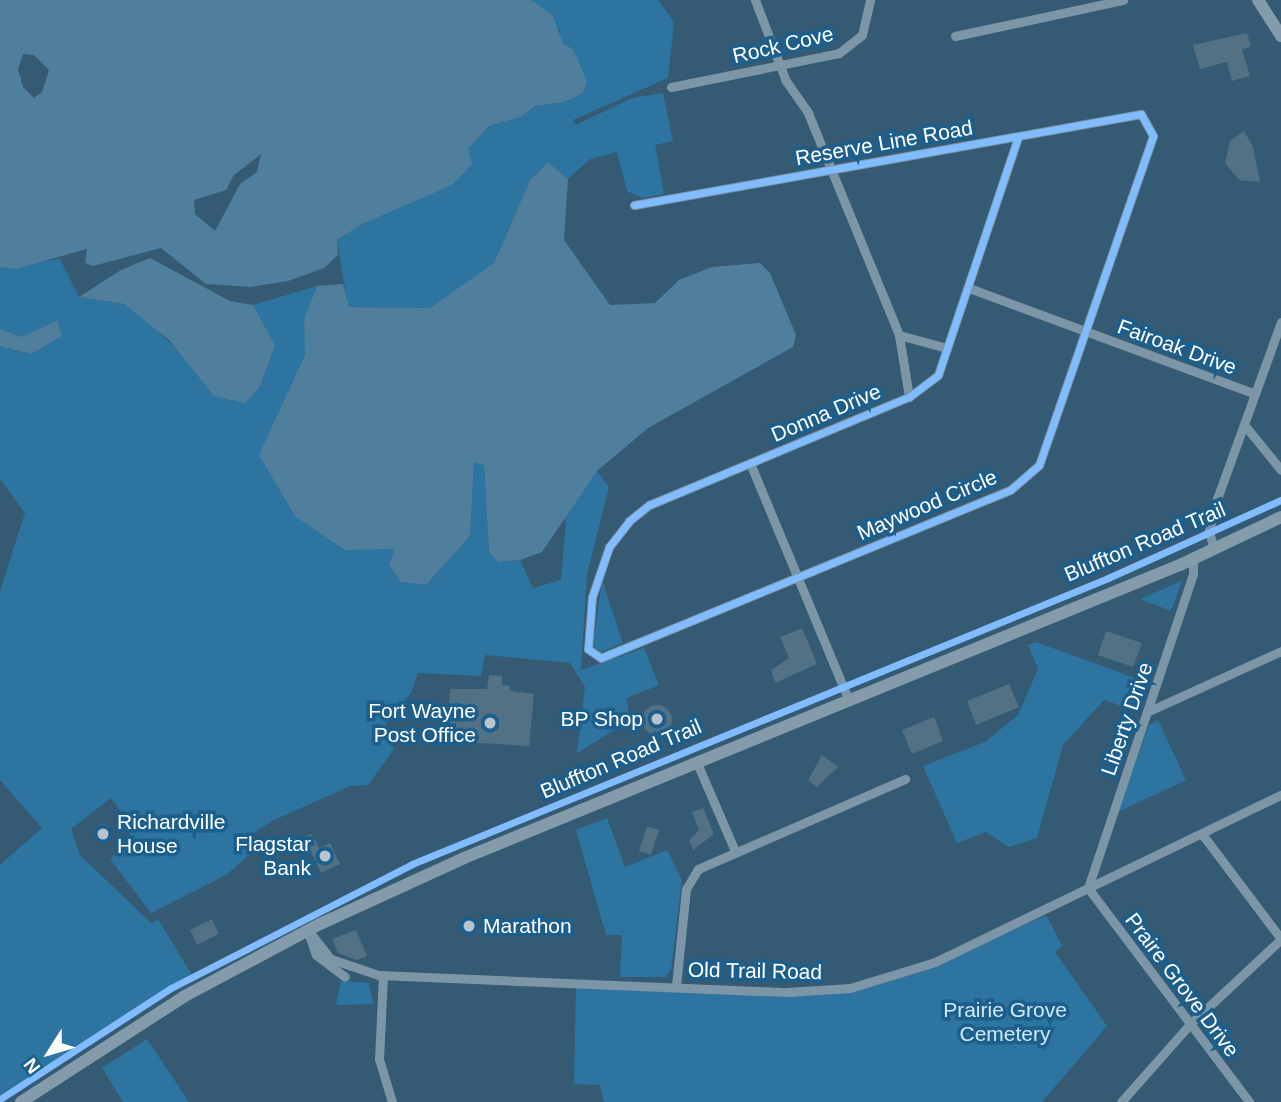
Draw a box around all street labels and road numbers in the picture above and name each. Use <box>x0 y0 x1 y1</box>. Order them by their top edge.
street label: Rock Cove <box>730 21 836 69</box>
street label: Reserve Line Road <box>793 115 975 171</box>
street label: Fairoak Drive <box>1114 314 1240 380</box>
street label: Donna Drive <box>767 379 885 447</box>
street label: Maywood Circle <box>853 464 1001 546</box>
street label: Bluffton Road Trail <box>1061 497 1229 587</box>
street label: Liberty Drive <box>1096 659 1158 779</box>
street label: Bluffton Road Trail <box>537 714 705 804</box>
street label: Praire Grove Drive <box>1120 908 1244 1062</box>
street label: Old Trail Road <box>687 957 823 985</box>

